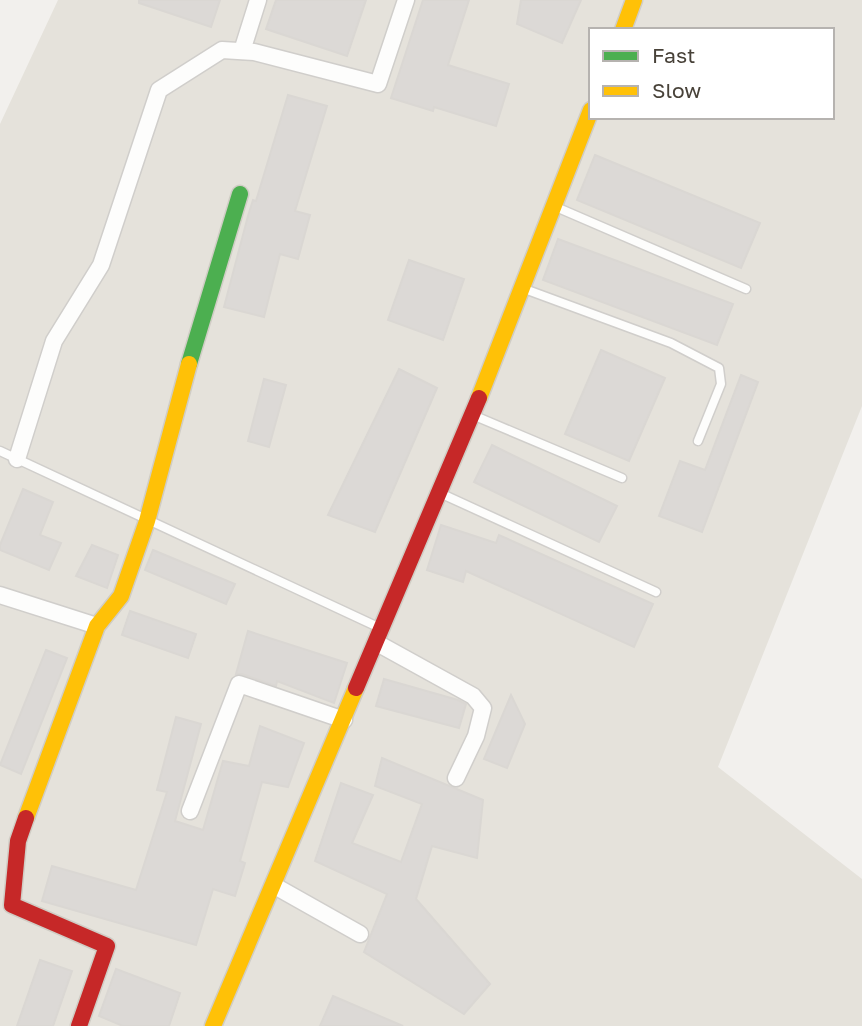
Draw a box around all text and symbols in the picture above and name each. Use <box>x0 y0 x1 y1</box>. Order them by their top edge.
legend <box>589 28 834 119</box>
text: Fast <box>652 42 695 68</box>
text: Slow <box>652 77 701 103</box>

